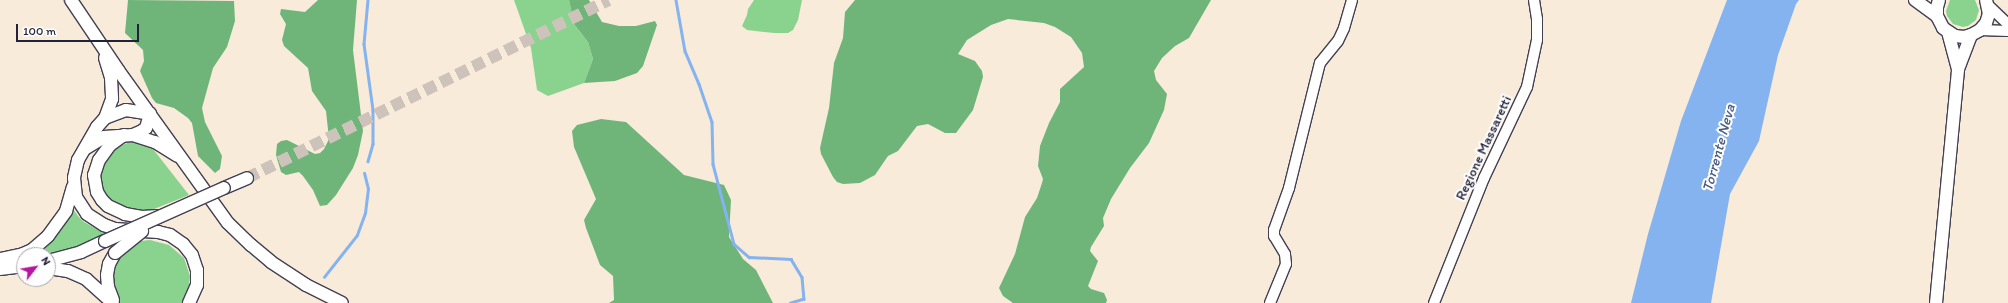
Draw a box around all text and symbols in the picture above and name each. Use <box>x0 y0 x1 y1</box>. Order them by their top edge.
scale bar <box>18 16 141 42</box>
text: 100 m <box>23 24 56 38</box>
street label: Regione Massaretti <box>1452 93 1516 203</box>
water label: Torrente Neva <box>1699 102 1739 194</box>
north arrow <box>16 247 56 287</box>
text: N <box>38 255 53 268</box>

